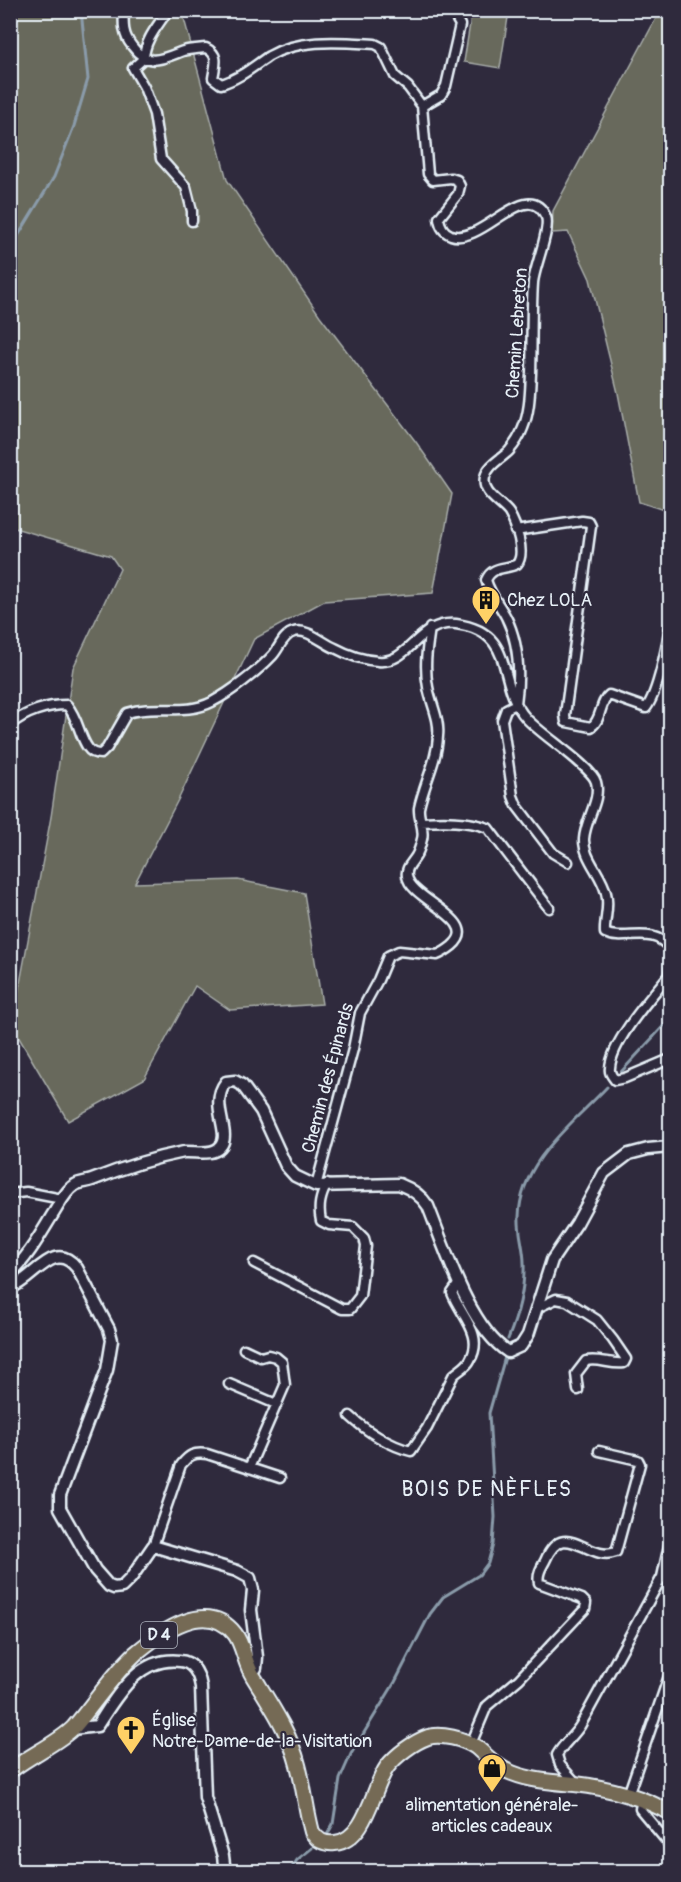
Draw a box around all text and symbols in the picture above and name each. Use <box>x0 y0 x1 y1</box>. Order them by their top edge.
street label: Chemin Lebreton <box>501 267 533 399</box>
building icon: Chez LOLA <box>470 584 502 626</box>
place label: Chez LOLA <box>507 589 592 612</box>
street label: Chemin des Épinards <box>297 1001 359 1155</box>
district label: BOIS DE NÈFLES <box>401 1476 573 1503</box>
road number: D 4 <box>141 1622 177 1648</box>
place label: Église Notre-Dame-de-la-Visitation <box>152 1709 372 1753</box>
church icon: Église Notre-Dame-de-la-Visitation <box>115 1714 147 1756</box>
shop icon: alimentation générale- articles cadeaux <box>476 1752 508 1794</box>
place label: alimentation générale- articles cadeaux <box>405 1794 579 1838</box>

